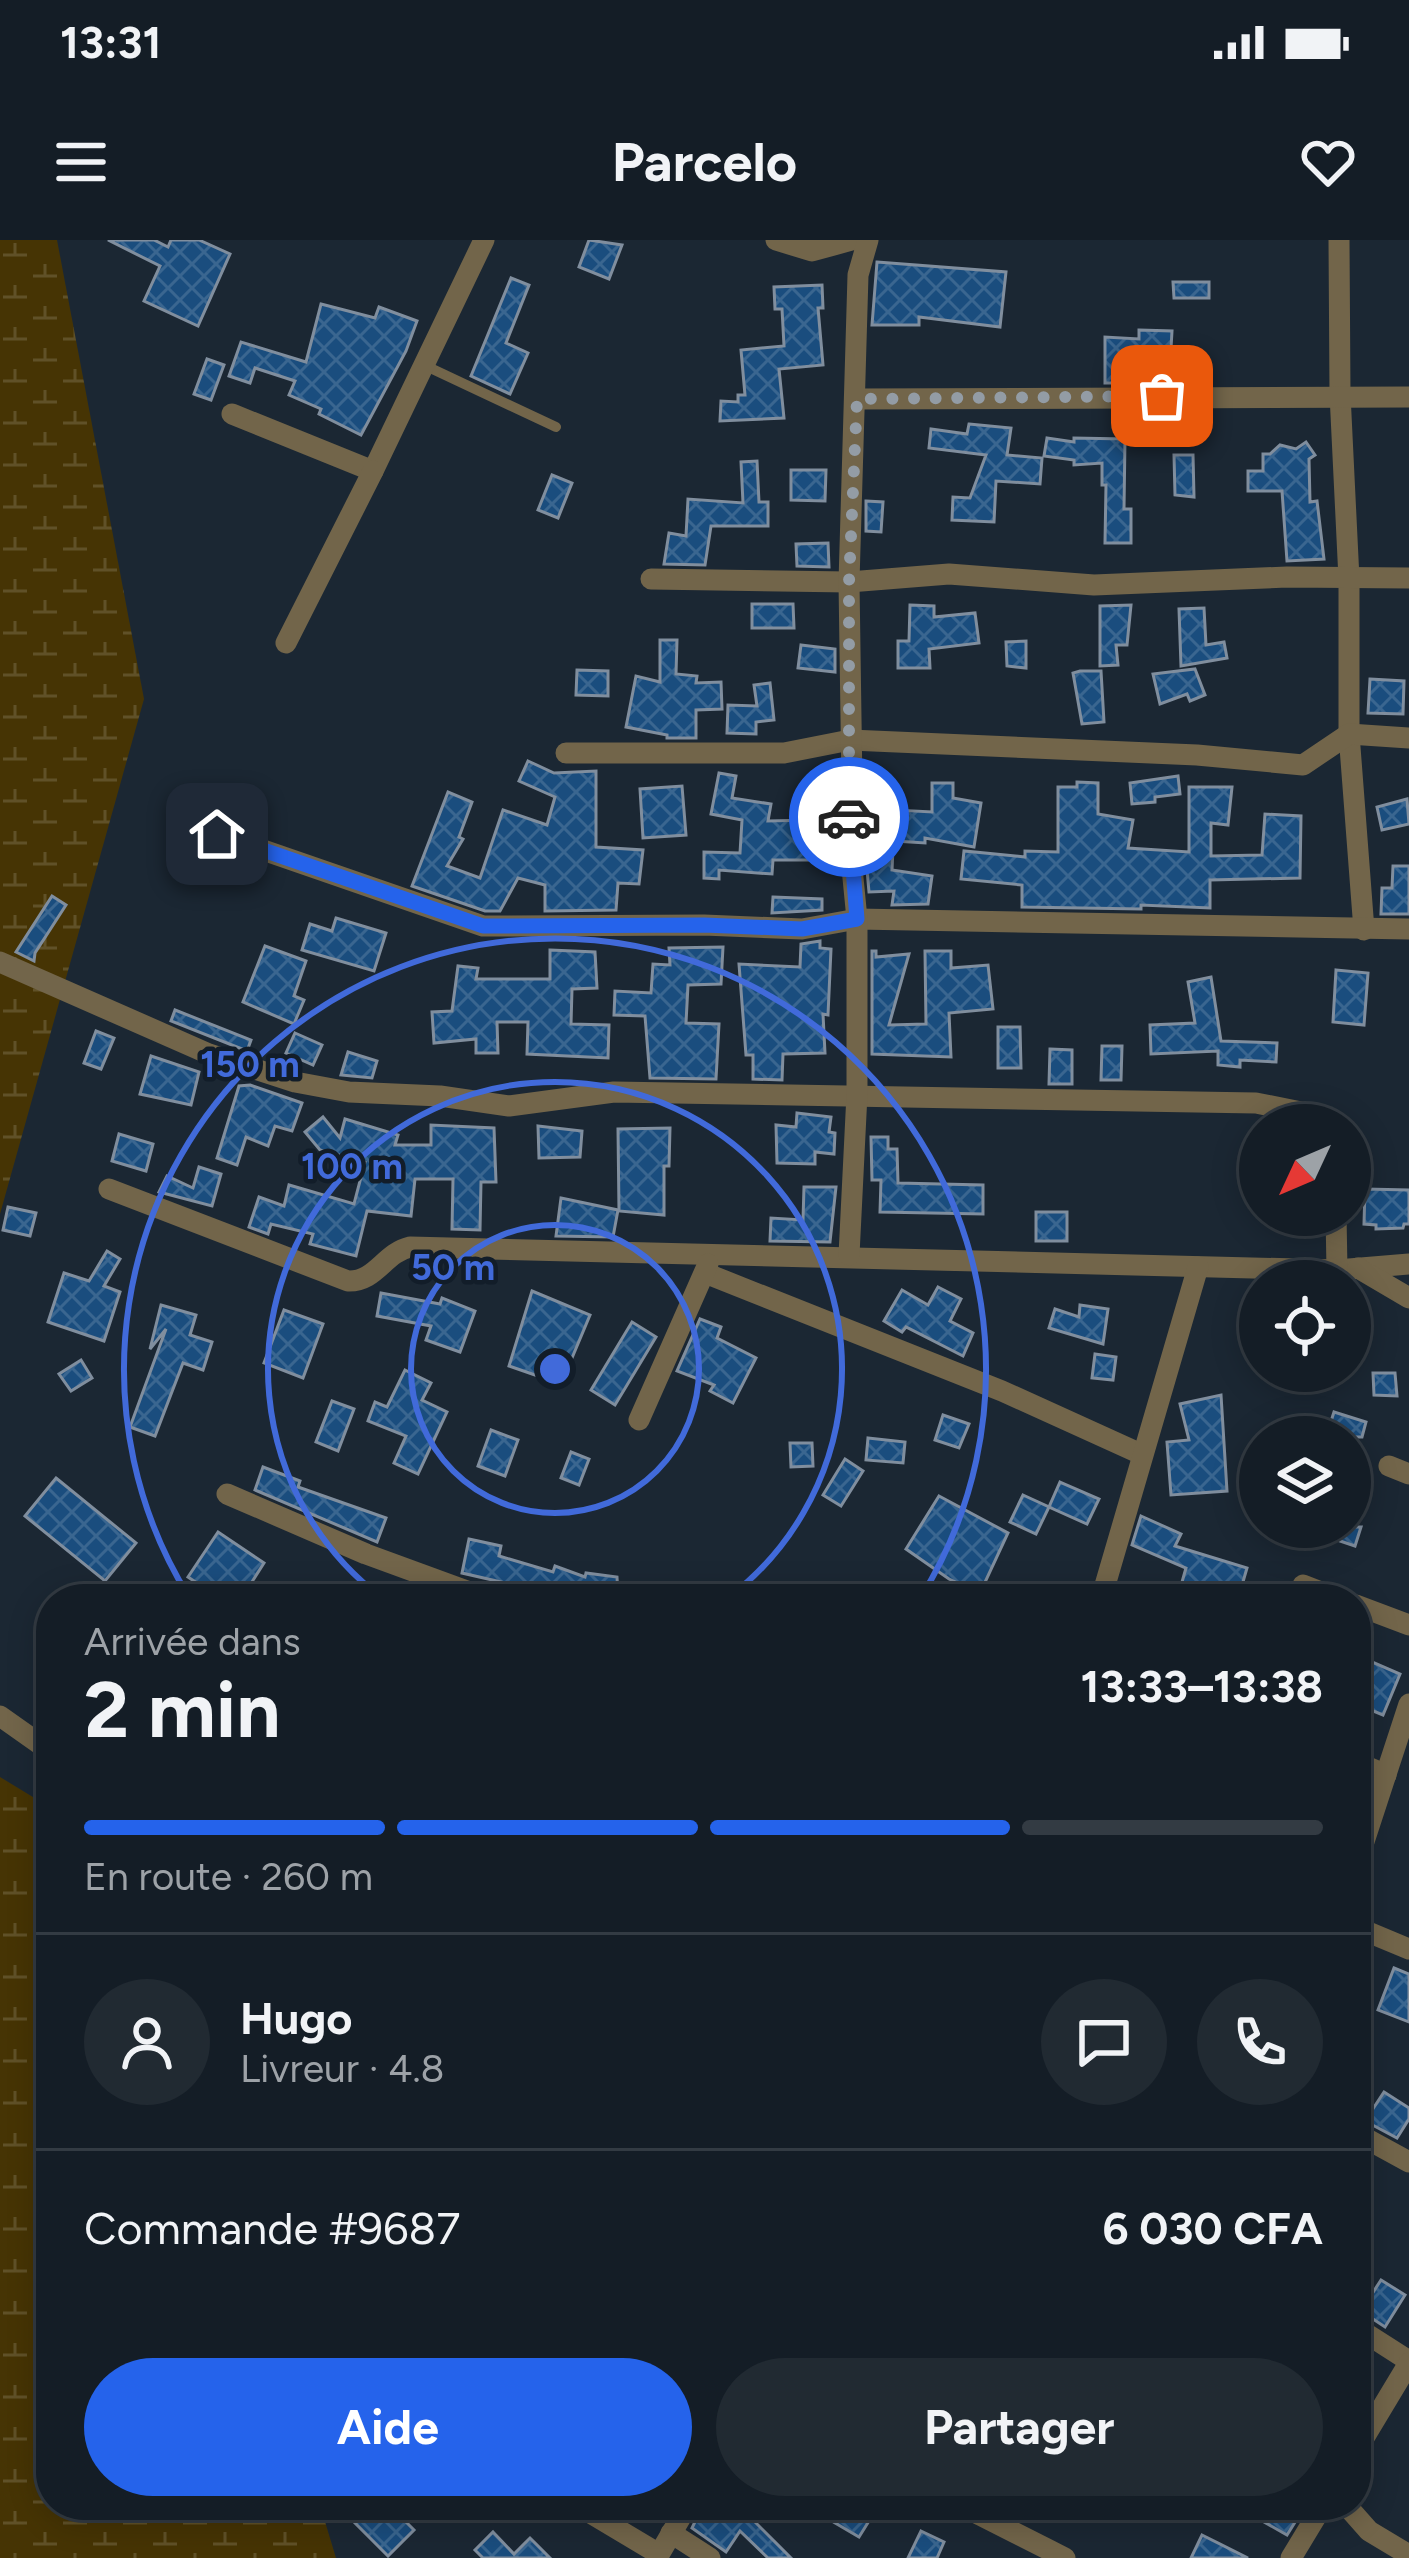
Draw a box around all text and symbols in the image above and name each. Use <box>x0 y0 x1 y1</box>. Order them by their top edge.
text: 13:31 <box>60 15 162 69</box>
icon: menu <box>48 129 114 195</box>
icon: heart <box>1295 129 1361 195</box>
text: Parcelo <box>612 130 797 195</box>
pin <box>1111 345 1213 447</box>
icon: bag <box>1129 363 1195 429</box>
courier <box>789 757 909 877</box>
pin <box>166 783 268 885</box>
icon: car <box>816 784 882 850</box>
icon: home <box>184 801 250 867</box>
text: 150 m <box>200 1043 300 1086</box>
north arrow <box>1239 1104 1371 1236</box>
map controls <box>1239 1104 1371 1548</box>
text: 100 m <box>301 1145 403 1188</box>
text: 50 m <box>411 1246 495 1289</box>
button: locate <box>1239 1260 1371 1392</box>
centre of rings <box>534 1348 576 1390</box>
button: layers <box>1239 1416 1371 1548</box>
text: Arrivée dans <box>84 1618 301 1665</box>
text: 13:33–13:38 <box>1081 1659 1323 1713</box>
text: 2 min <box>84 1663 280 1757</box>
text: En route · 260 m <box>84 1853 373 1900</box>
button: person <box>84 1979 210 2105</box>
button: chat <box>1041 1979 1167 2105</box>
button: phone <box>1197 1979 1323 2105</box>
text: Hugo <box>240 1991 353 2045</box>
text: Livreur · 4.8 <box>240 2045 444 2092</box>
text: Commande #9687 <box>84 2201 460 2255</box>
text: 6 030 CFA <box>1102 2201 1323 2255</box>
button: Aide <box>84 2358 692 2496</box>
button: Partager <box>716 2358 1323 2496</box>

